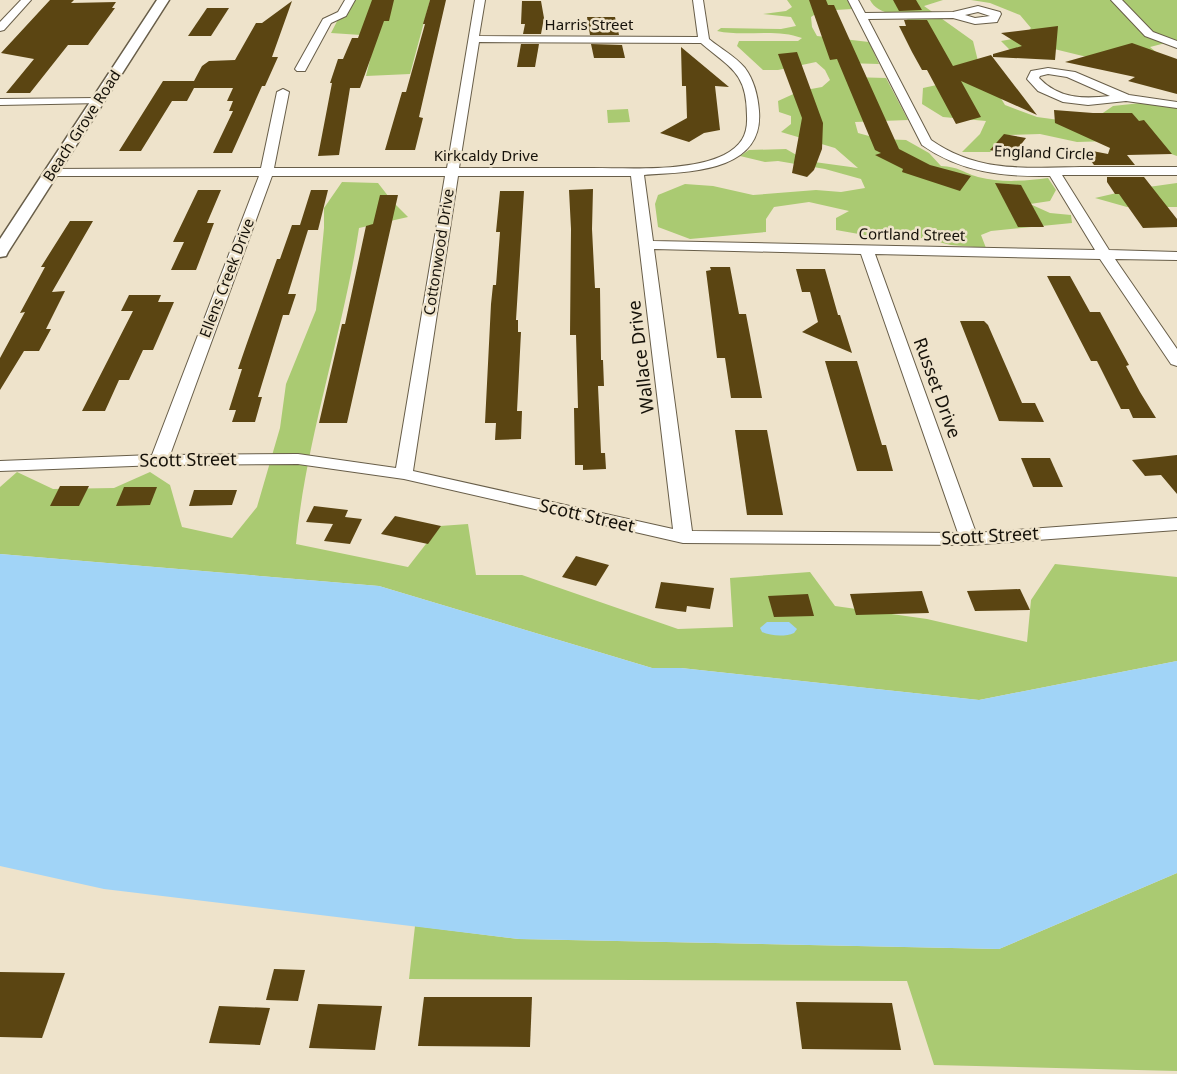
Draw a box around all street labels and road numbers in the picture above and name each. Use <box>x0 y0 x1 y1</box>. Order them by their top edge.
street label: Harris Street <box>545 14 634 34</box>
street label: Beach Grove Road <box>38 66 125 185</box>
street label: England Circle <box>994 140 1095 164</box>
street label: Kirkcaldy Drive <box>434 145 538 165</box>
street label: Cottonwood Drive <box>418 187 458 317</box>
street label: Ellens Creek Drive <box>194 215 258 340</box>
street label: Cortland Street <box>858 223 966 245</box>
street label: Wallace Drive <box>621 299 659 415</box>
street label: Russet Drive <box>909 334 967 441</box>
street label: Scott Street <box>139 446 237 472</box>
street label: Scott Street <box>537 492 638 538</box>
street label: Scott Street <box>941 520 1040 550</box>

